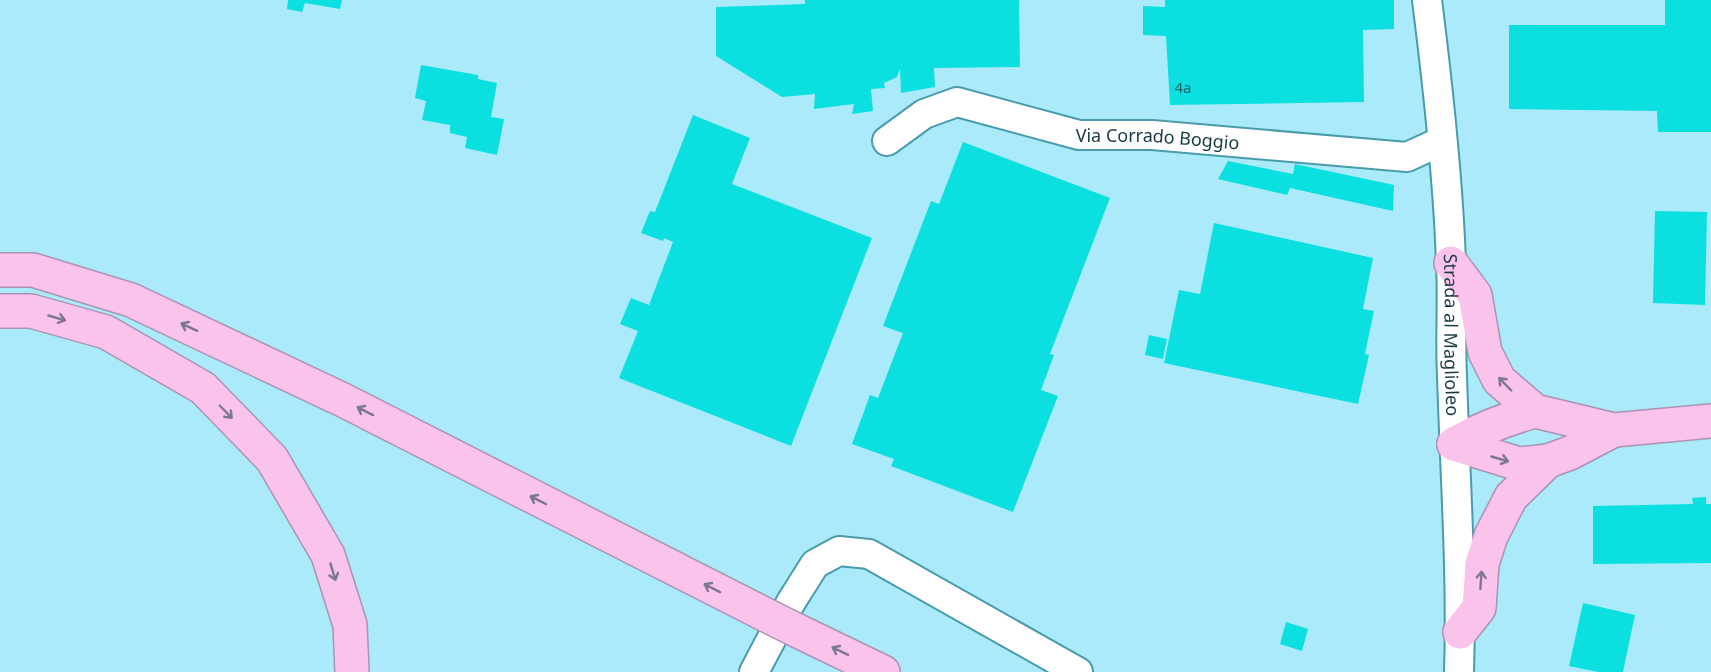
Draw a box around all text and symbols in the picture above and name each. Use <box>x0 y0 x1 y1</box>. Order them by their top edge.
house number: 4a <box>1175 77 1192 97</box>
street label: Via Corrado Boggio <box>1076 123 1240 154</box>
street label: Strada al Maglioleo <box>1439 253 1465 416</box>
one-way arrow <box>48 313 67 324</box>
one-way arrow <box>180 321 198 333</box>
one-way arrow <box>1498 377 1512 392</box>
one-way arrow <box>218 404 233 419</box>
one-way arrow <box>356 405 374 416</box>
one-way arrow <box>1490 454 1509 465</box>
one-way arrow <box>530 493 548 505</box>
one-way arrow <box>328 562 339 581</box>
one-way arrow <box>1476 571 1487 591</box>
one-way arrow <box>704 582 722 593</box>
one-way arrow <box>831 644 849 656</box>

